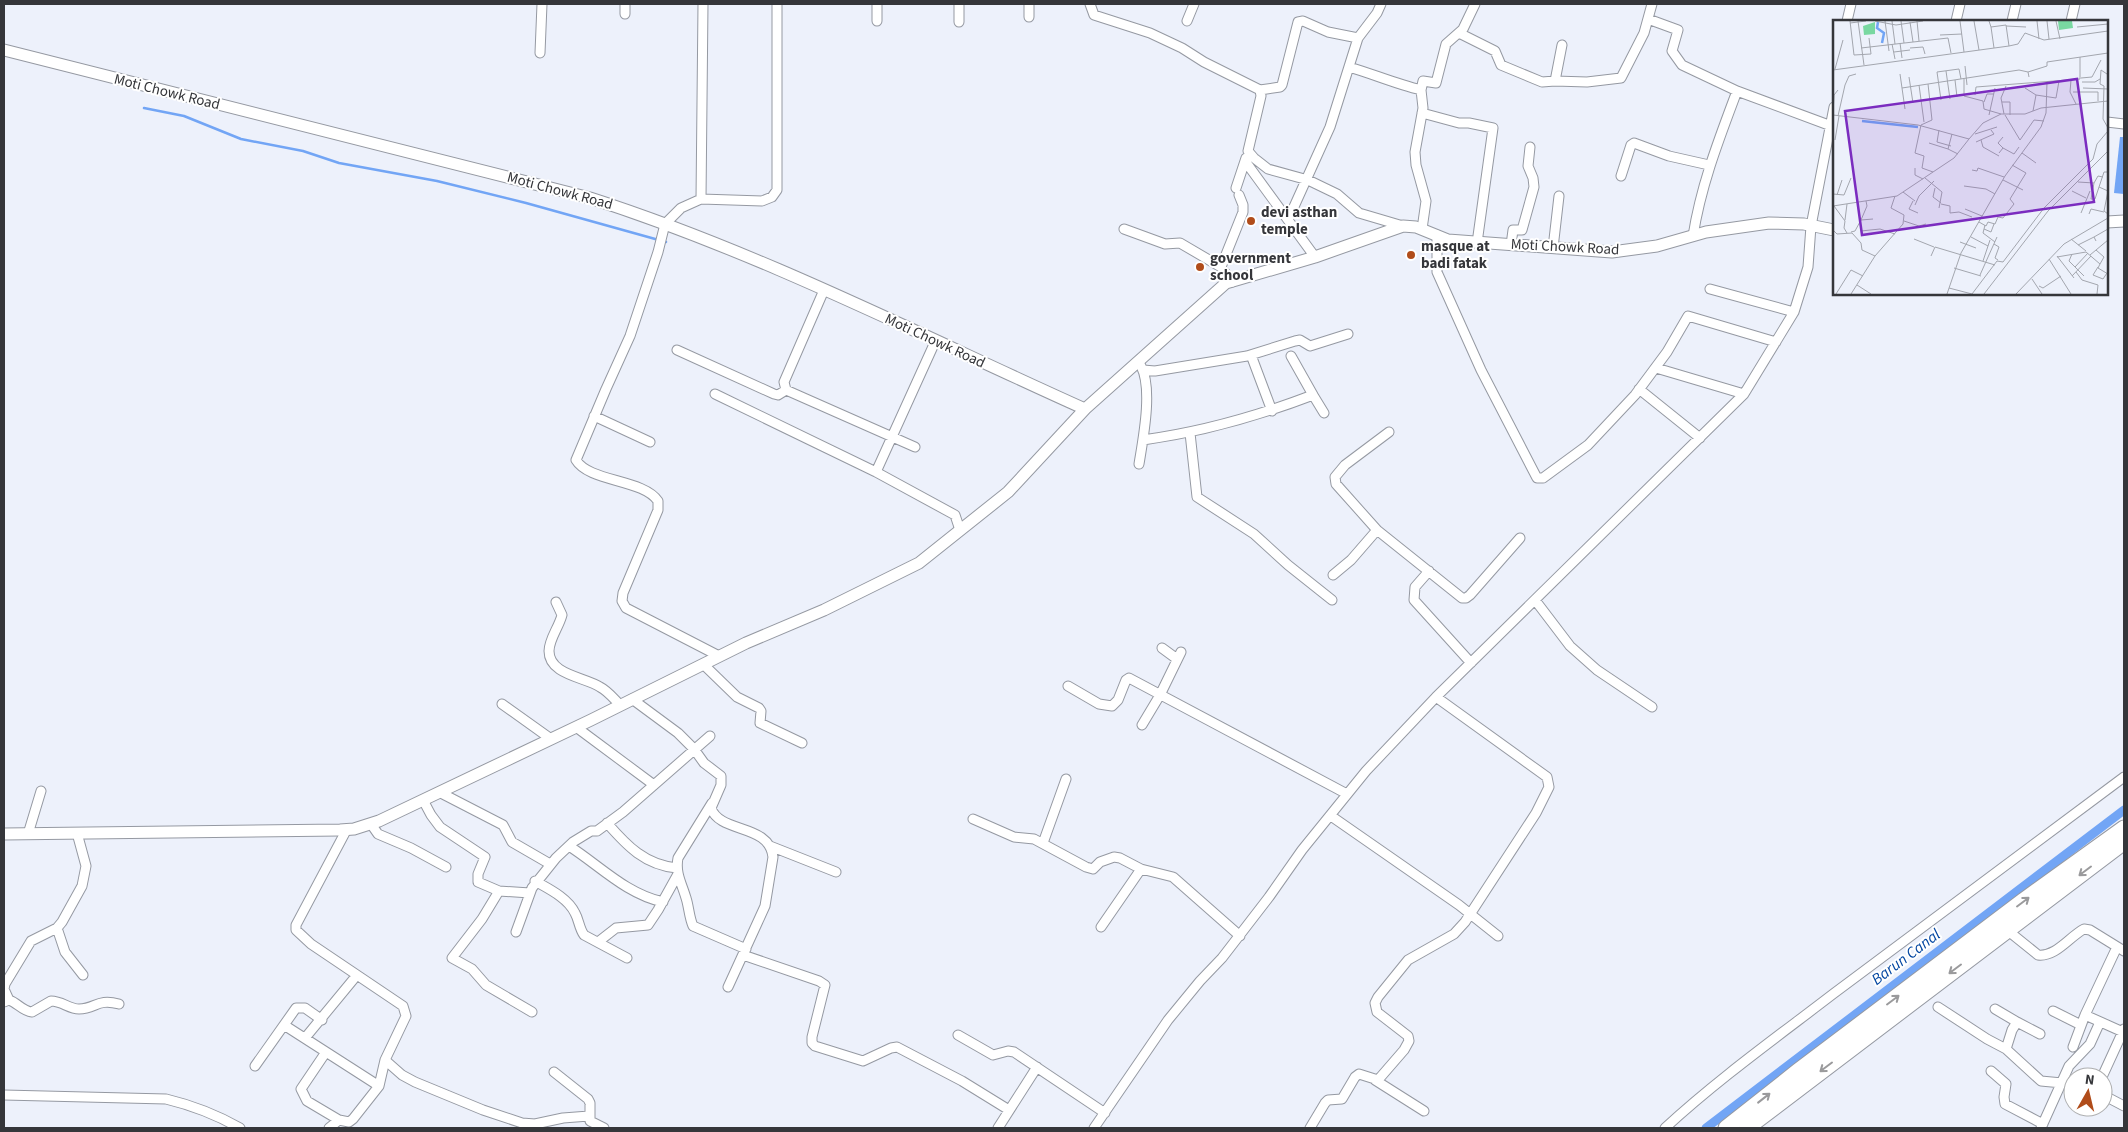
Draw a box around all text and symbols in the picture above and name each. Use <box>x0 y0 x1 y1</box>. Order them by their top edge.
inset map <box>1833 20 2108 295</box>
street label: Moti Chowk Road <box>112 69 222 115</box>
street label: Moti Chowk Road <box>505 167 615 215</box>
place label: devi asthan temple <box>1261 202 1337 240</box>
marker: devi asthan temple <box>1245 215 1257 227</box>
street label: Moti Chowk Road <box>1510 234 1620 260</box>
place label: masque at badi fatak <box>1421 236 1490 274</box>
place label: government school <box>1210 248 1291 286</box>
marker: masque at badi fatak <box>1405 249 1417 261</box>
marker: government school <box>1194 261 1206 273</box>
street label: Moti Chowk Road <box>881 309 989 373</box>
one-way arrow <box>2078 866 2092 876</box>
one-way arrow <box>2016 896 2029 907</box>
water label: Barun Canal <box>1867 924 1945 990</box>
one-way arrow <box>1948 964 1962 974</box>
one-way arrow <box>1886 994 1899 1005</box>
one-way arrow <box>1819 1062 1833 1072</box>
north arrow <box>2063 1067 2113 1117</box>
text: N <box>2084 1070 2096 1091</box>
one-way arrow <box>1757 1092 1770 1103</box>

